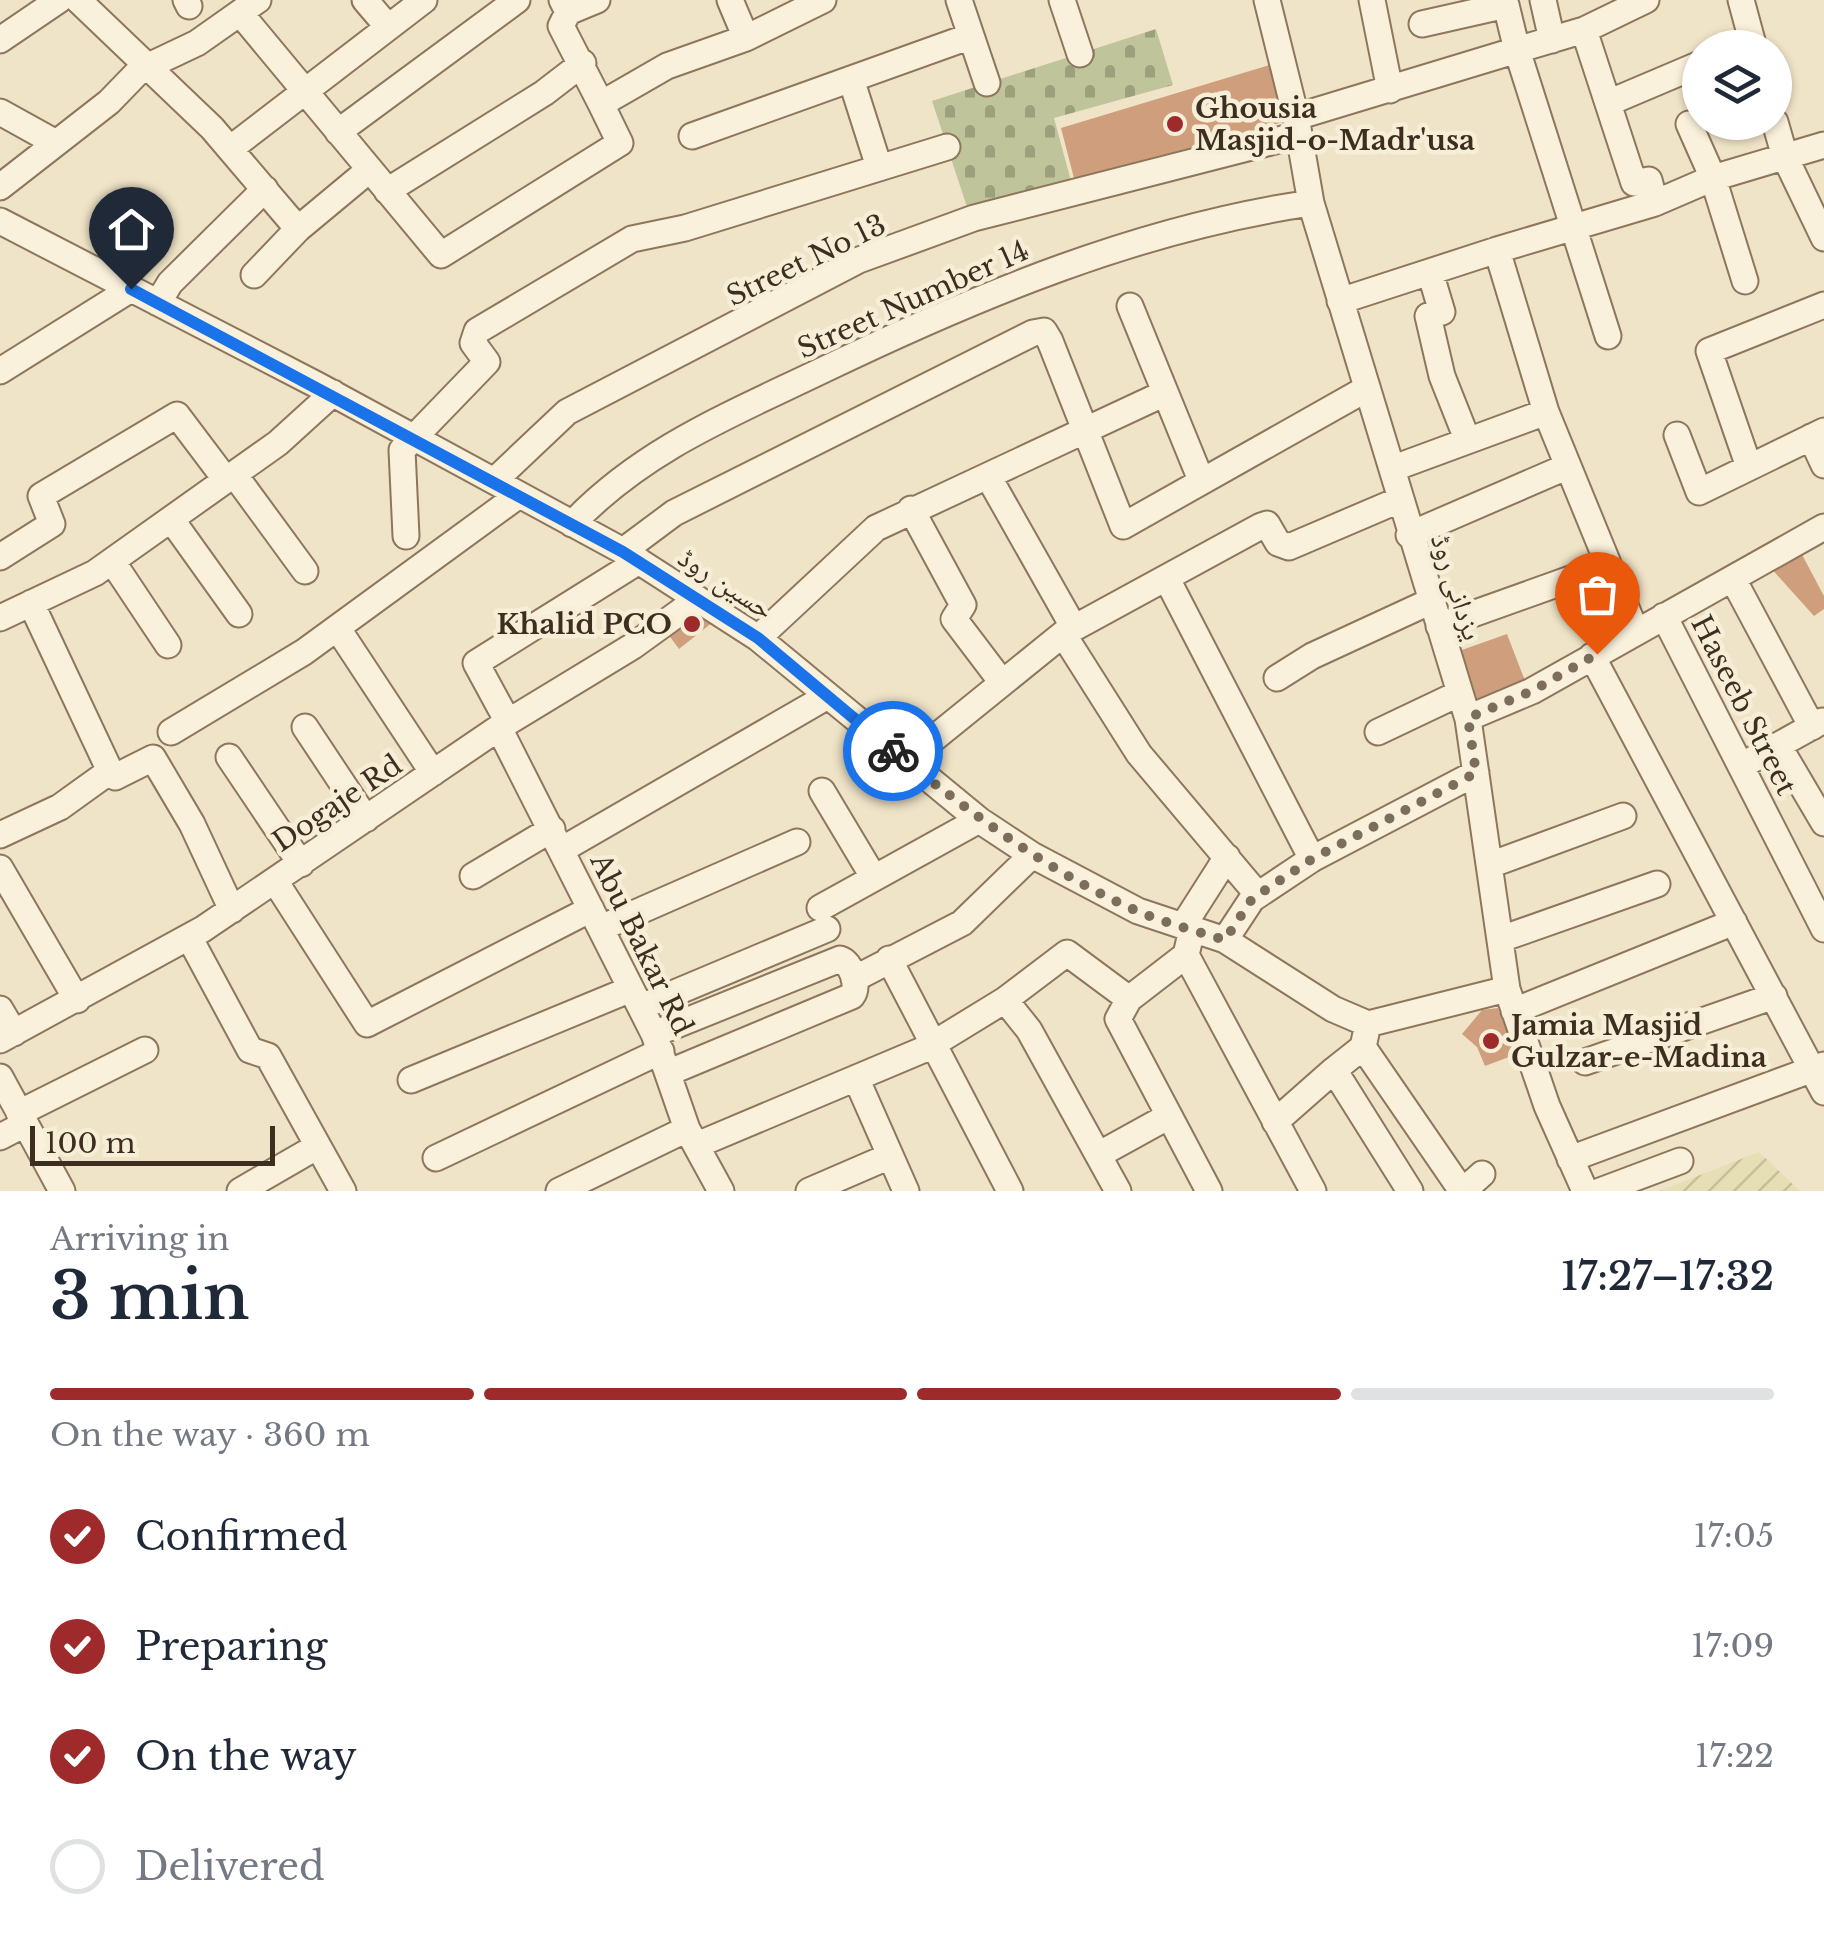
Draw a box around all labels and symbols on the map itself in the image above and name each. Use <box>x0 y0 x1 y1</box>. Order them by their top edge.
place label: Ghousia Masjid-o-Madr'usa <box>1195 91 1475 158</box>
marker: Ghousia Masjid-o-Madr'usa <box>1164 113 1186 135</box>
pin <box>89 187 174 290</box>
street label: Street No 13 <box>721 207 892 314</box>
street label: Street Number 14 <box>792 233 1034 366</box>
street label: یزدانی روڈ <box>1423 530 1490 645</box>
street label: حسین روڈ <box>672 540 780 627</box>
pin <box>1555 552 1640 655</box>
place label: Khalid PCO <box>496 607 672 642</box>
street label: Haseeb Street <box>1683 610 1804 801</box>
marker: Khalid PCO <box>681 613 703 635</box>
courier <box>843 701 943 801</box>
street label: Dogaje Rd <box>266 747 409 859</box>
street label: Abu Bakar Rd <box>582 847 701 1041</box>
place label: Jamia Masjid Gulzar-e-Madina <box>1506 1008 1767 1075</box>
marker: Jamia Masjid Gulzar-e-Madina <box>1480 1030 1502 1052</box>
scale bar <box>30 1121 275 1166</box>

